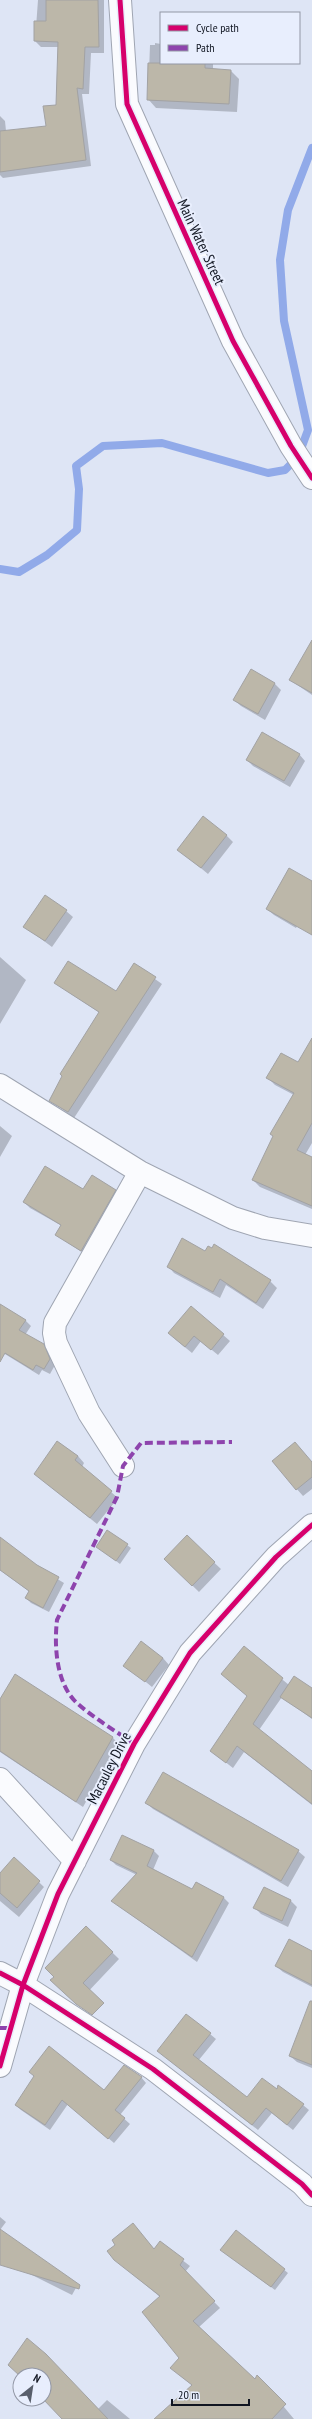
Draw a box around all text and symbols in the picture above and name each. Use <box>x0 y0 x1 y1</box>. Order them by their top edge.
legend <box>160 12 300 64</box>
text: Cycle path <box>196 20 239 35</box>
text: Path <box>196 40 214 55</box>
street label: Main Water Street <box>173 196 230 288</box>
street label: Macauley Drive <box>82 1728 135 1807</box>
north arrow <box>12 2367 52 2407</box>
text: N <box>31 2371 43 2386</box>
scale bar <box>172 2381 249 2407</box>
text: 20 m <box>178 2387 199 2402</box>

